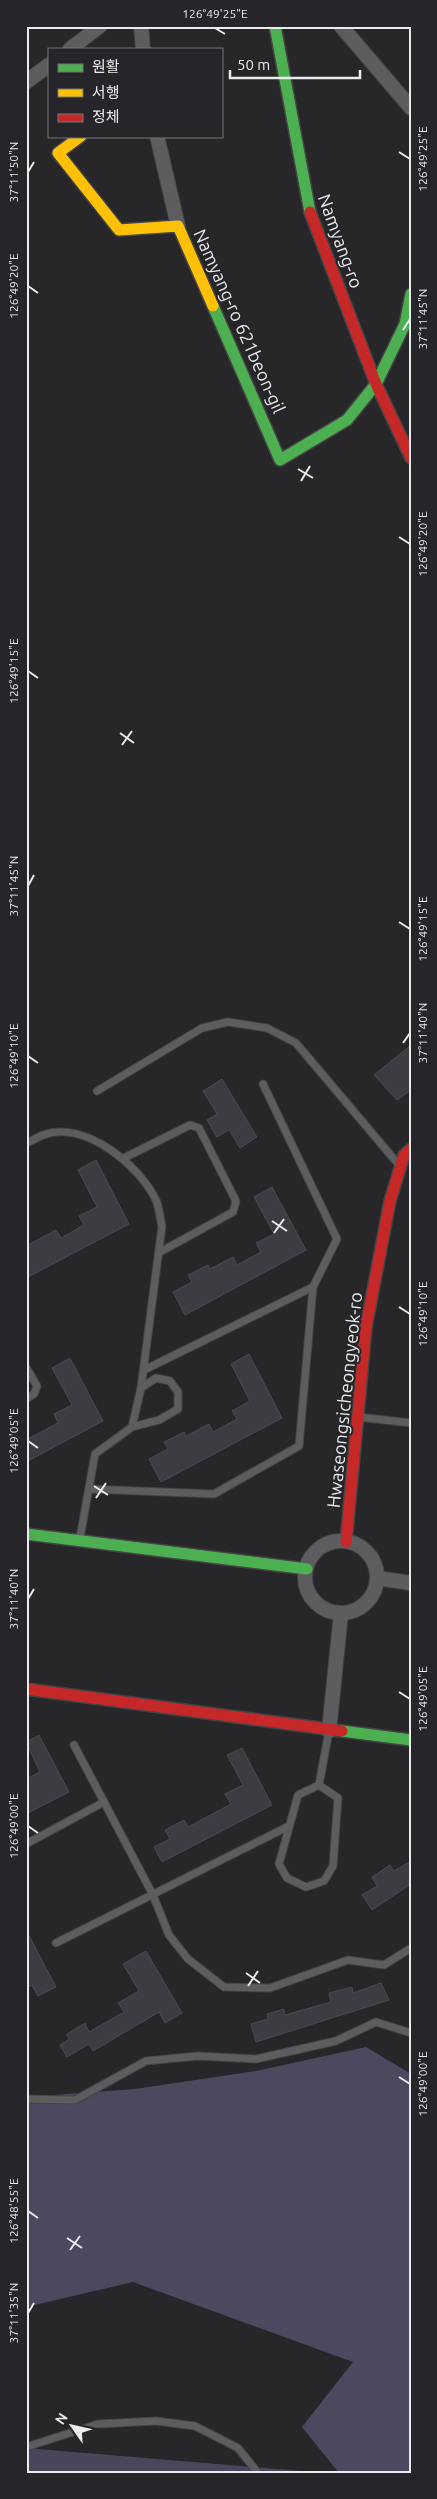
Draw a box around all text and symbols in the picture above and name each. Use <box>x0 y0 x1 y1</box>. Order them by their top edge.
text: 126°49'25"E <box>182 7 248 20</box>
legend <box>48 48 222 138</box>
scale bar <box>230 48 360 80</box>
text: 50 m <box>237 56 270 73</box>
text: 원활 <box>92 58 120 75</box>
text: 서행 <box>92 84 120 101</box>
text: 정체 <box>92 108 120 125</box>
text: 126°49'25"E <box>416 126 429 192</box>
text: 37°11'50"N <box>7 142 20 202</box>
street label: Namyang-ro <box>315 191 367 291</box>
street label: Namyang-ro 621beon-gil <box>190 226 290 416</box>
text: 126°49'20"E <box>7 253 20 319</box>
text: 37°11'45"N <box>416 289 429 349</box>
text: 126°49'20"E <box>416 511 429 577</box>
text: 126°49'15"E <box>7 638 20 704</box>
text: 37°11'45"N <box>7 856 20 916</box>
text: 126°49'15"E <box>416 896 429 962</box>
text: 37°11'40"N <box>416 1003 429 1063</box>
text: 126°49'10"E <box>7 1023 20 1089</box>
text: 126°49'10"E <box>416 1281 429 1347</box>
street label: Hwaseongsicheongyeok-ro <box>323 1291 365 1509</box>
text: 126°49'05"E <box>7 1408 20 1474</box>
text: 37°11'40"N <box>7 1569 20 1629</box>
text: 126°49'05"E <box>416 1666 429 1732</box>
text: 126°49'00"E <box>7 1793 20 1859</box>
text: 126°49'00"E <box>416 2051 429 2117</box>
text: 126°48'55"E <box>7 2178 20 2244</box>
text: 37°11'35"N <box>7 2283 20 2343</box>
north arrow <box>48 2402 98 2452</box>
text: N <box>52 2410 71 2428</box>

